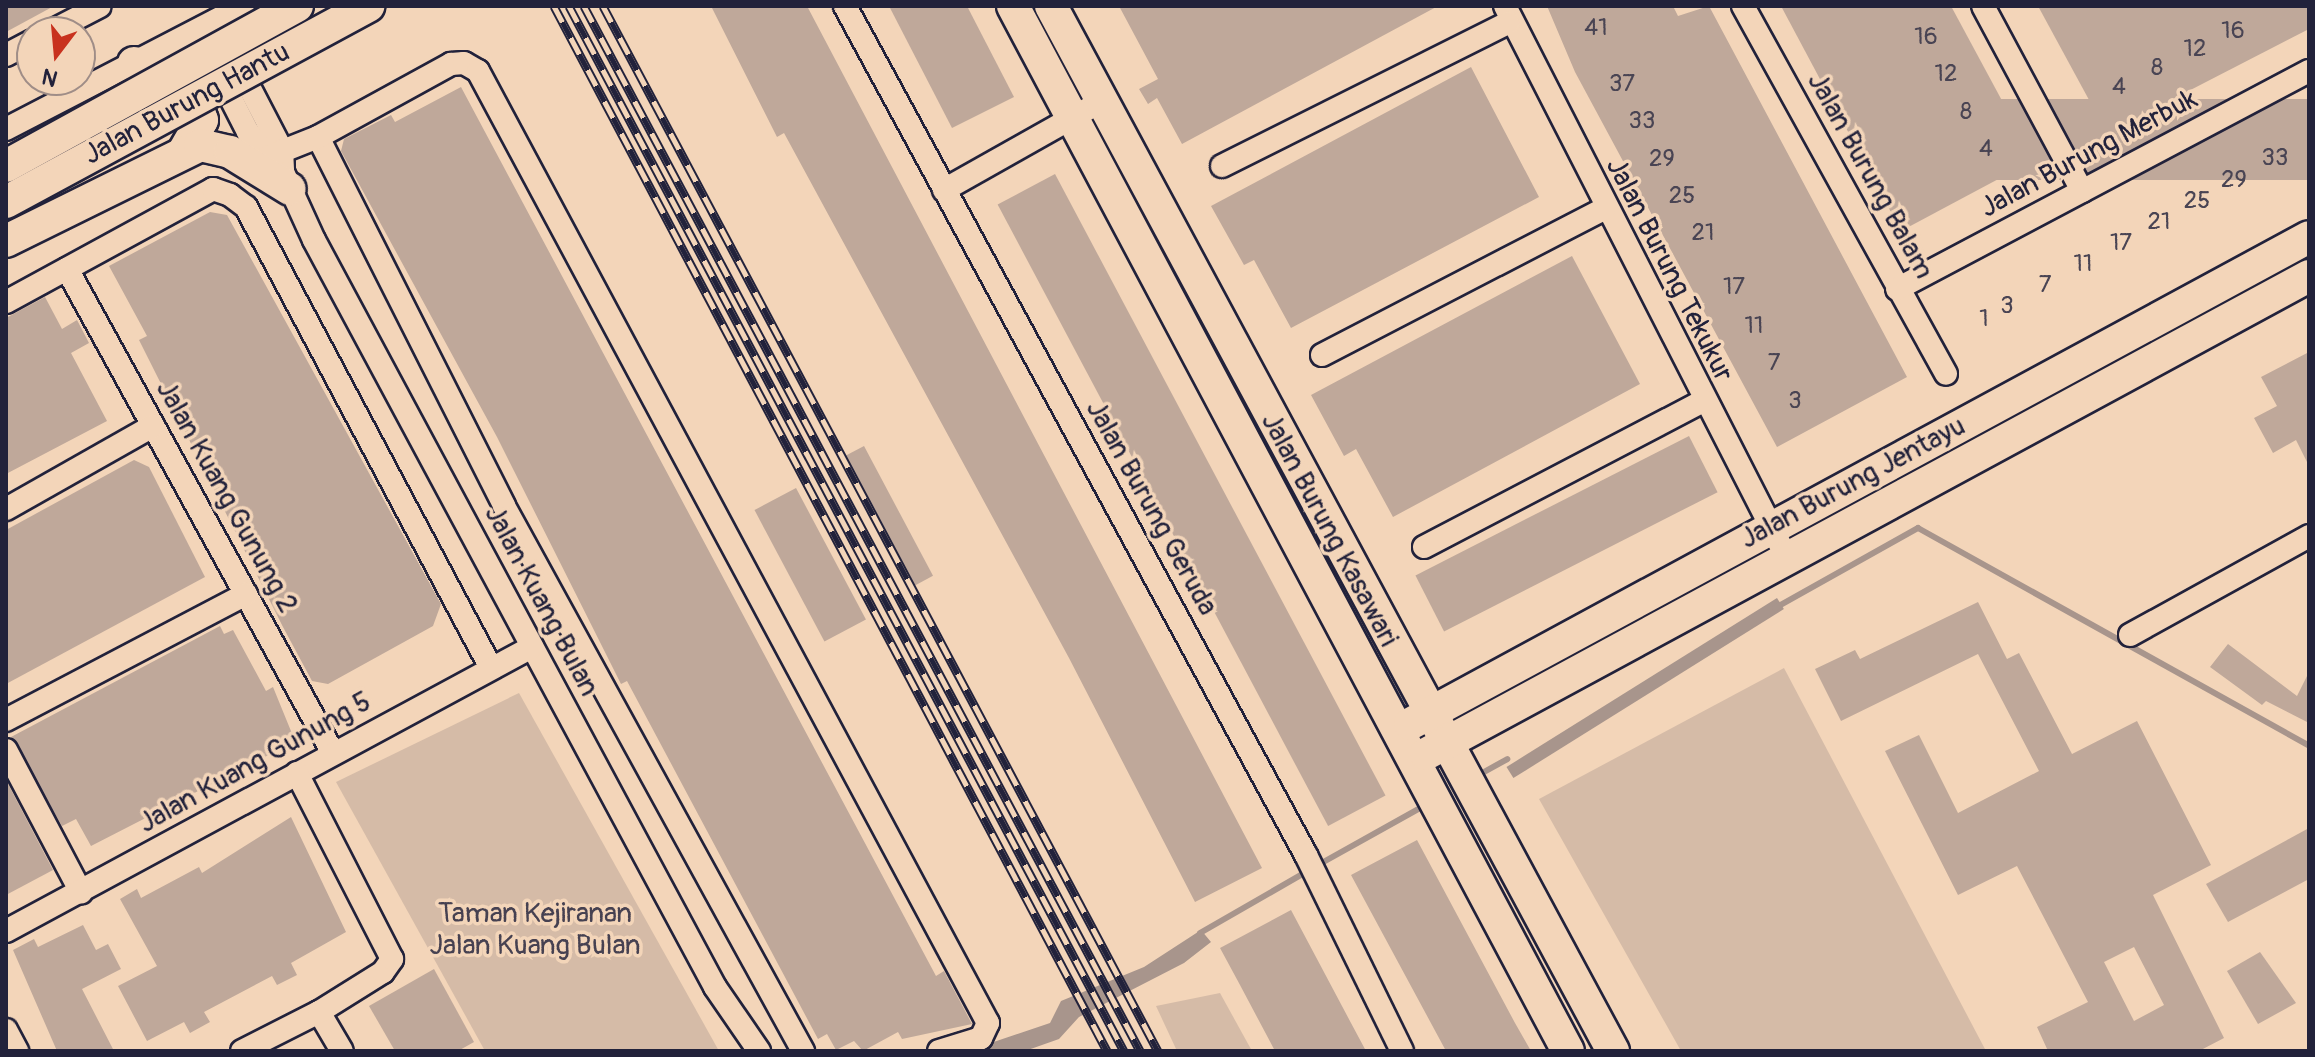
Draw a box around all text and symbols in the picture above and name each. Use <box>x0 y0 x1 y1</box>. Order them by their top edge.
house number: 41 <box>1584 14 1608 42</box>
north arrow <box>16 16 96 96</box>
house number: 16 <box>2221 17 2245 45</box>
house number: 16 <box>1914 23 1938 51</box>
house number: 12 <box>2184 35 2206 63</box>
street label: Jalan Burung Hantu <box>78 36 296 172</box>
house number: 8 <box>2151 54 2163 82</box>
house number: 12 <box>1935 60 1957 88</box>
text: N <box>39 62 61 93</box>
street label: Jalan Burung Balam <box>1799 67 1941 285</box>
house number: 37 <box>1609 70 1635 98</box>
house number: 4 <box>2112 73 2126 101</box>
street label: Jalan Burung Merbuk <box>1975 83 2203 225</box>
house number: 8 <box>1960 98 1972 126</box>
house number: 33 <box>1629 107 1655 135</box>
house number: 4 <box>1979 135 1993 163</box>
house number: 33 <box>2262 144 2288 172</box>
house number: 29 <box>1649 145 1675 173</box>
street label: Jalan Burung Tekukur <box>1598 153 1740 387</box>
house number: 29 <box>2221 166 2247 194</box>
house number: 25 <box>1669 182 1695 210</box>
house number: 25 <box>2184 187 2210 215</box>
house number: 21 <box>2148 208 2170 236</box>
house number: 21 <box>1692 219 1714 247</box>
house number: 17 <box>2110 229 2132 257</box>
house number: 11 <box>2074 250 2092 278</box>
house number: 7 <box>2039 271 2051 299</box>
house number: 17 <box>1723 273 1745 301</box>
house number: 3 <box>2000 292 2014 320</box>
house number: 1 <box>1979 305 1989 333</box>
house number: 11 <box>1745 312 1763 340</box>
house number: 7 <box>1768 349 1780 377</box>
street label: Jalan Kuang Gunung 2 <box>148 375 304 619</box>
house number: 3 <box>1788 387 1802 415</box>
street label: Jalan Burung Geruda <box>1078 395 1224 621</box>
street label: Jalan Burung Kasawari <box>1253 408 1405 652</box>
street label: Jalan Burung Jentayu <box>1735 410 1971 556</box>
street label: Jalan Kuang Bulan <box>477 500 605 702</box>
street label: Jalan Kuang Gunung 5 <box>133 685 377 841</box>
park label: Taman Kejiranan Jalan Kuang Bulan <box>430 897 640 963</box>

